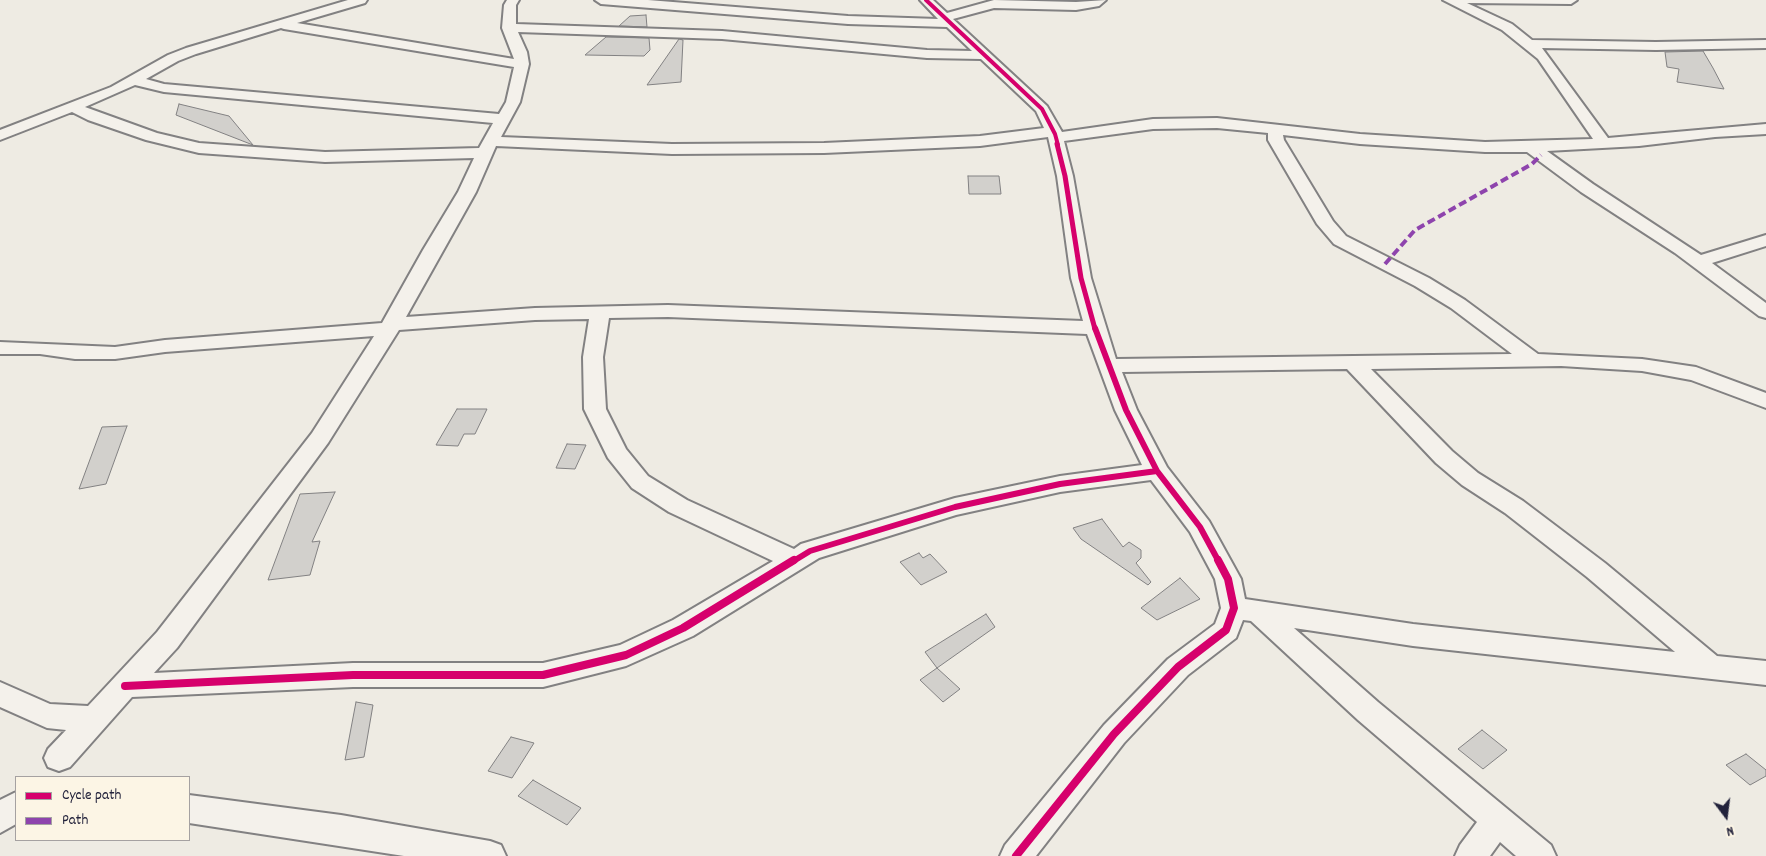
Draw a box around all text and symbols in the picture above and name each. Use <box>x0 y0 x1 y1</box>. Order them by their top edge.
legend <box>15 776 190 841</box>
text: Cycle path <box>62 785 121 807</box>
north arrow <box>1701 791 1751 841</box>
text: Path <box>62 810 88 832</box>
text: N <box>1724 820 1736 841</box>

